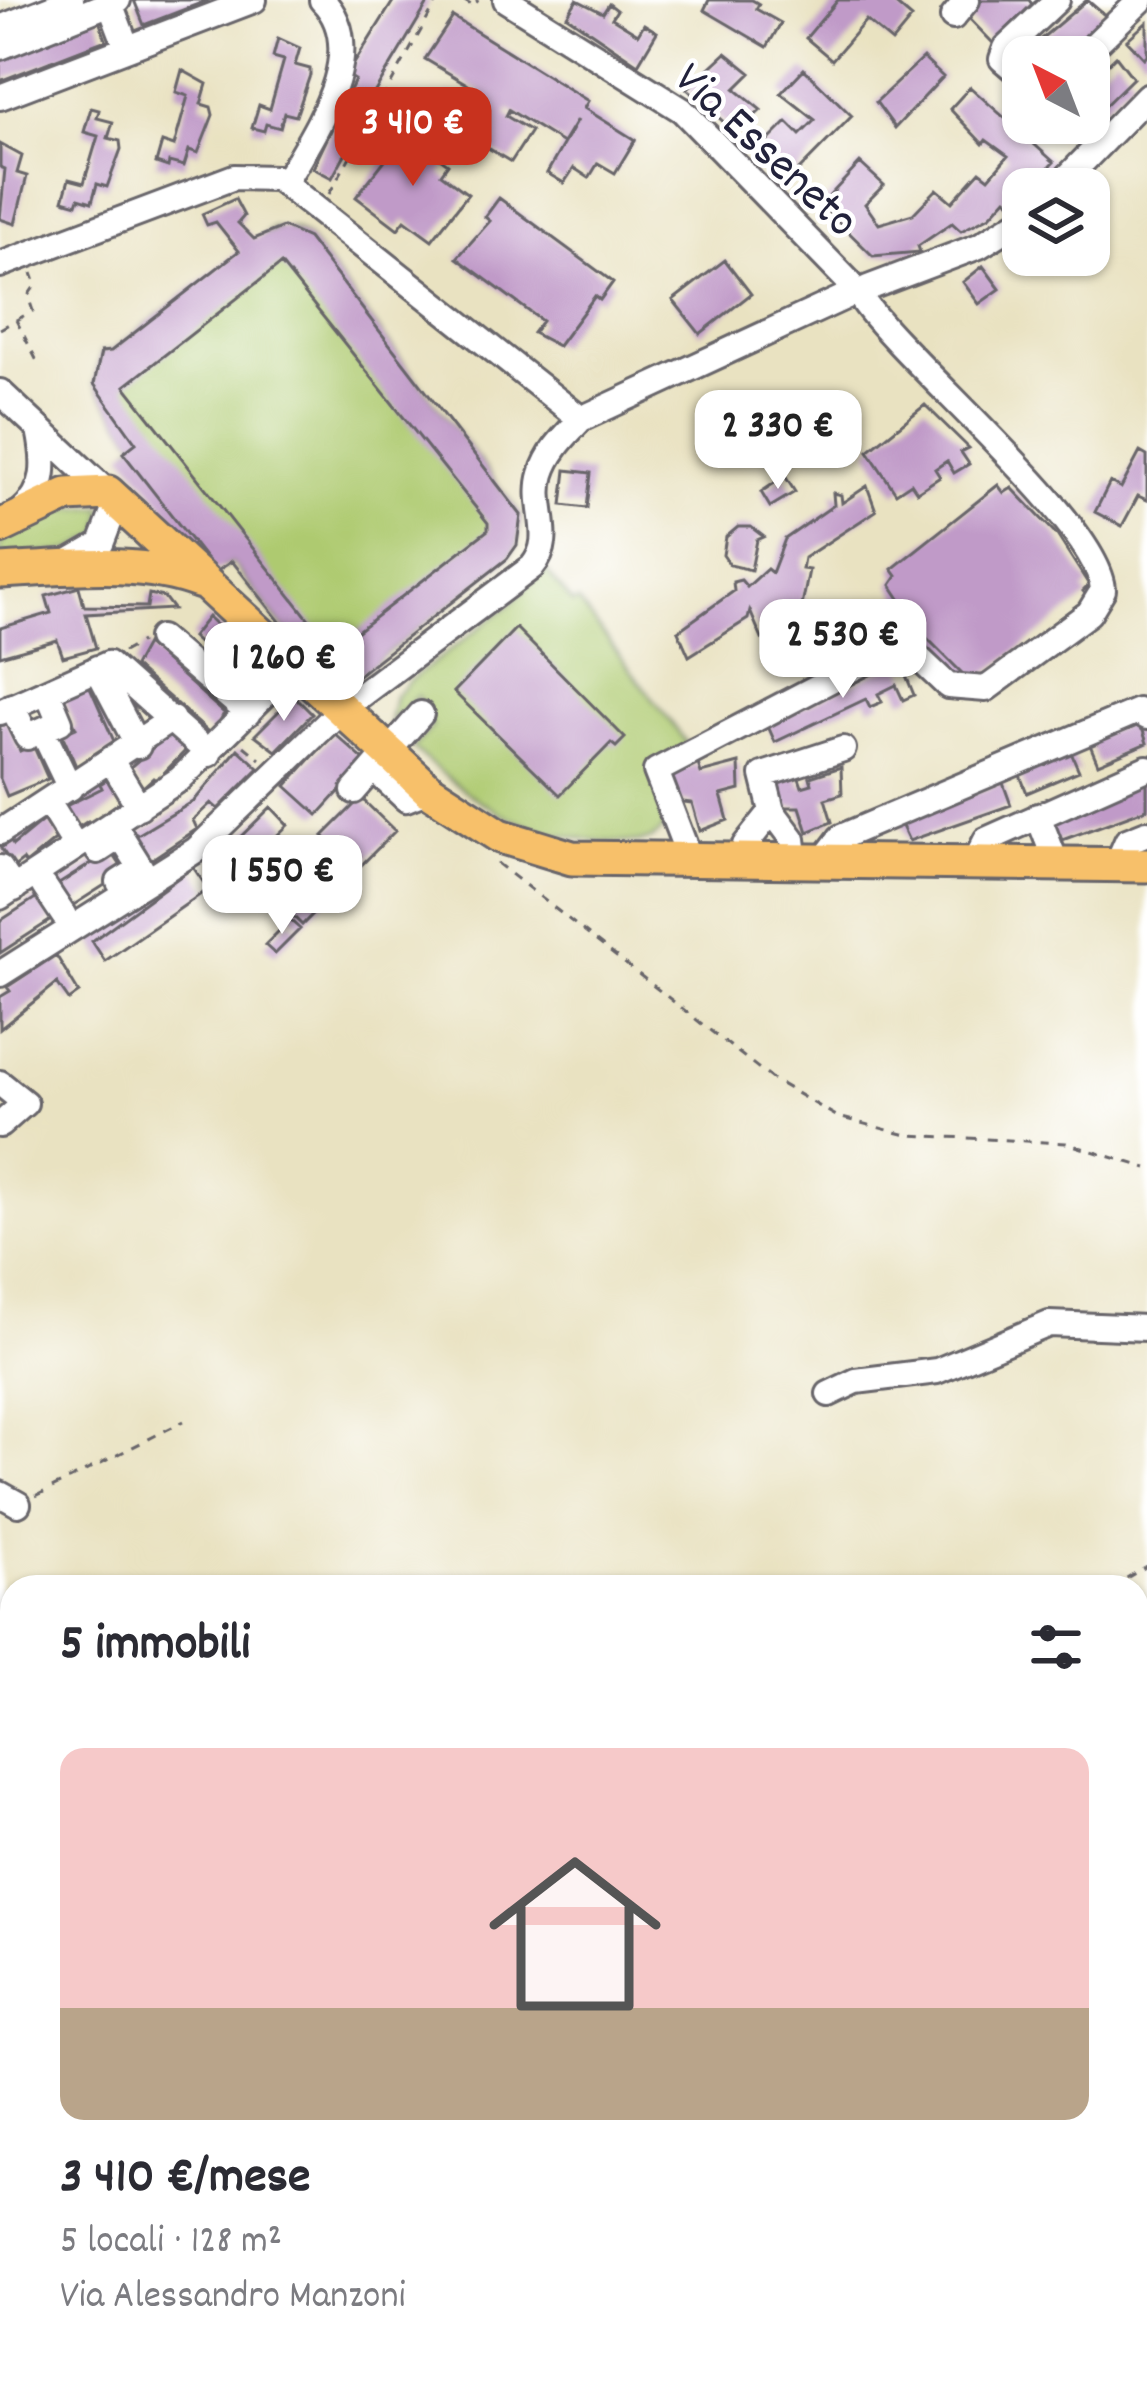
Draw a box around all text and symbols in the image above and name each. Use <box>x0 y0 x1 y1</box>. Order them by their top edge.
north arrow <box>1002 36 1110 144</box>
map controls <box>1002 36 1110 276</box>
street label: Via Esseneto <box>656 48 872 257</box>
pin: 3 410 € <box>302 87 524 189</box>
text: 3 410 € <box>362 98 464 153</box>
button: layers <box>1002 168 1110 276</box>
pin: 2 330 € <box>667 390 889 492</box>
text: 2 330 € <box>722 401 834 456</box>
pin: 2 530 € <box>732 599 954 701</box>
text: 2 530 € <box>786 610 900 665</box>
pin: 1 260 € <box>173 622 395 724</box>
text: 1 260 € <box>231 633 337 688</box>
pin: 1 550 € <box>171 835 393 937</box>
text: 1 550 € <box>229 846 335 901</box>
text: 5 immobili <box>60 1611 250 1683</box>
icon: filters <box>1023 1614 1089 1680</box>
icon: home <box>467 1826 683 2042</box>
text: 3 410 €/mese <box>60 2144 311 2216</box>
text: 5 locali · 128 m² <box>60 2216 282 2271</box>
text: Via Alessandro Manzoni <box>60 2271 406 2326</box>

